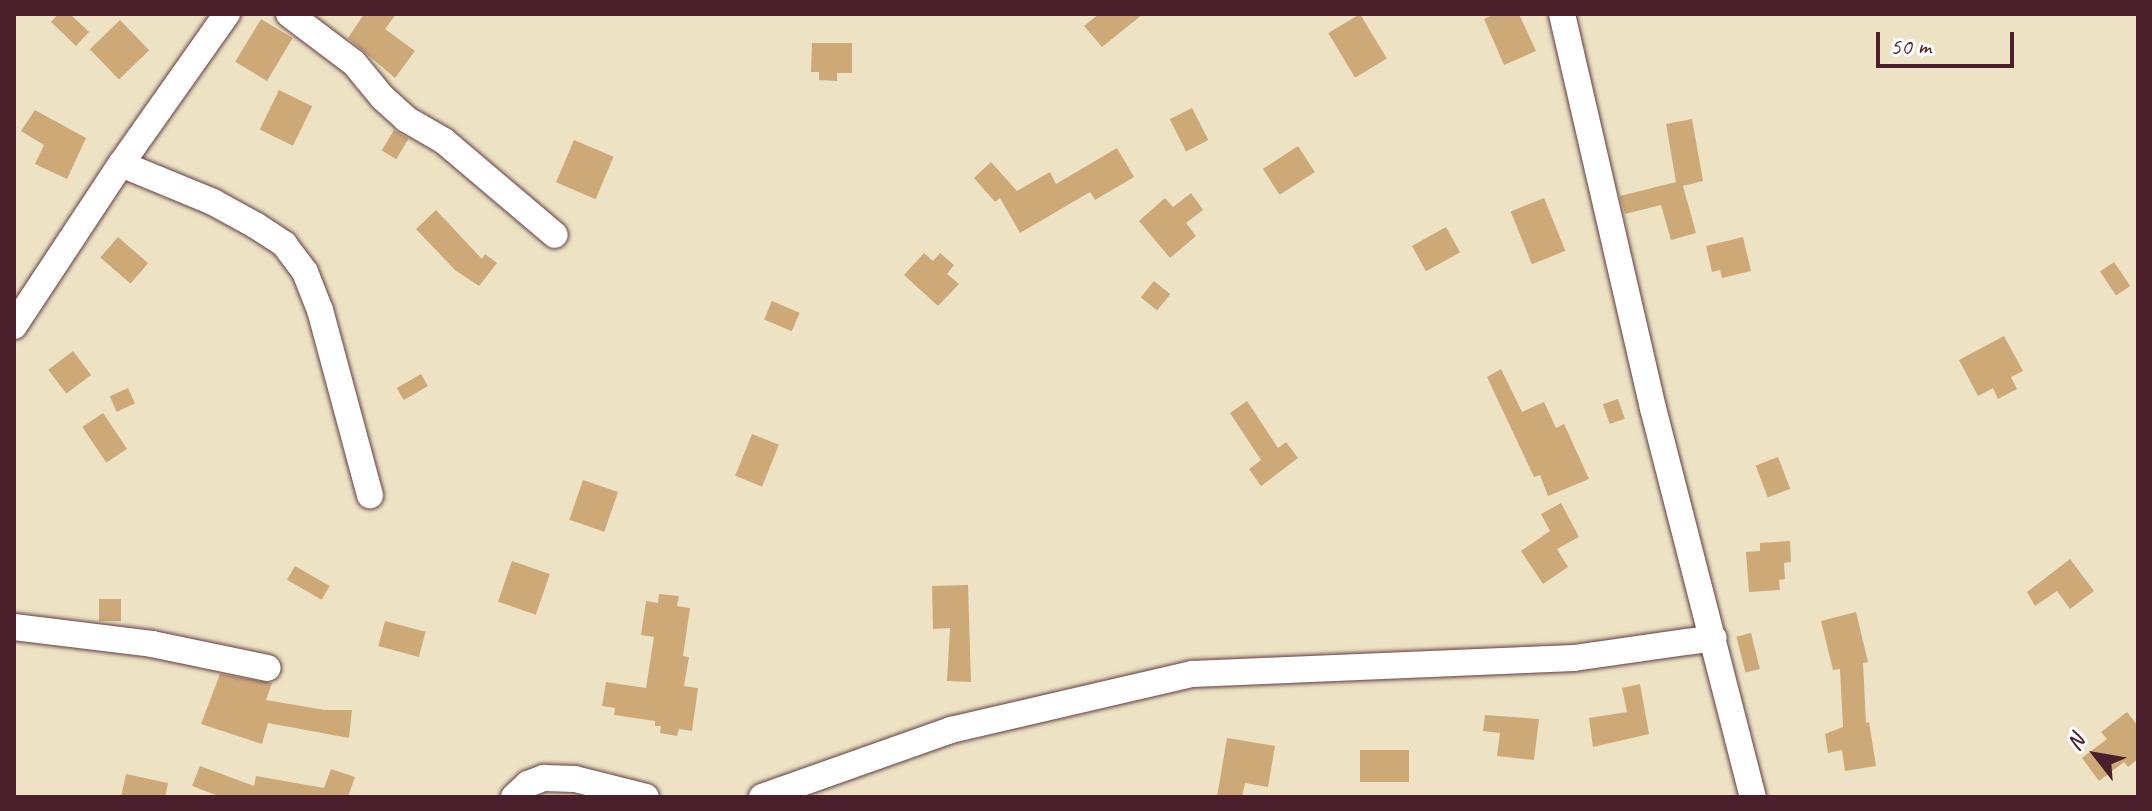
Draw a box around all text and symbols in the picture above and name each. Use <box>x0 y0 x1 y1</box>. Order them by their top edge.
scale bar <box>1880 16 2018 66</box>
text: 50 m <box>1890 31 1931 61</box>
north arrow <box>2056 715 2136 795</box>
text: N <box>2060 730 2091 756</box>

